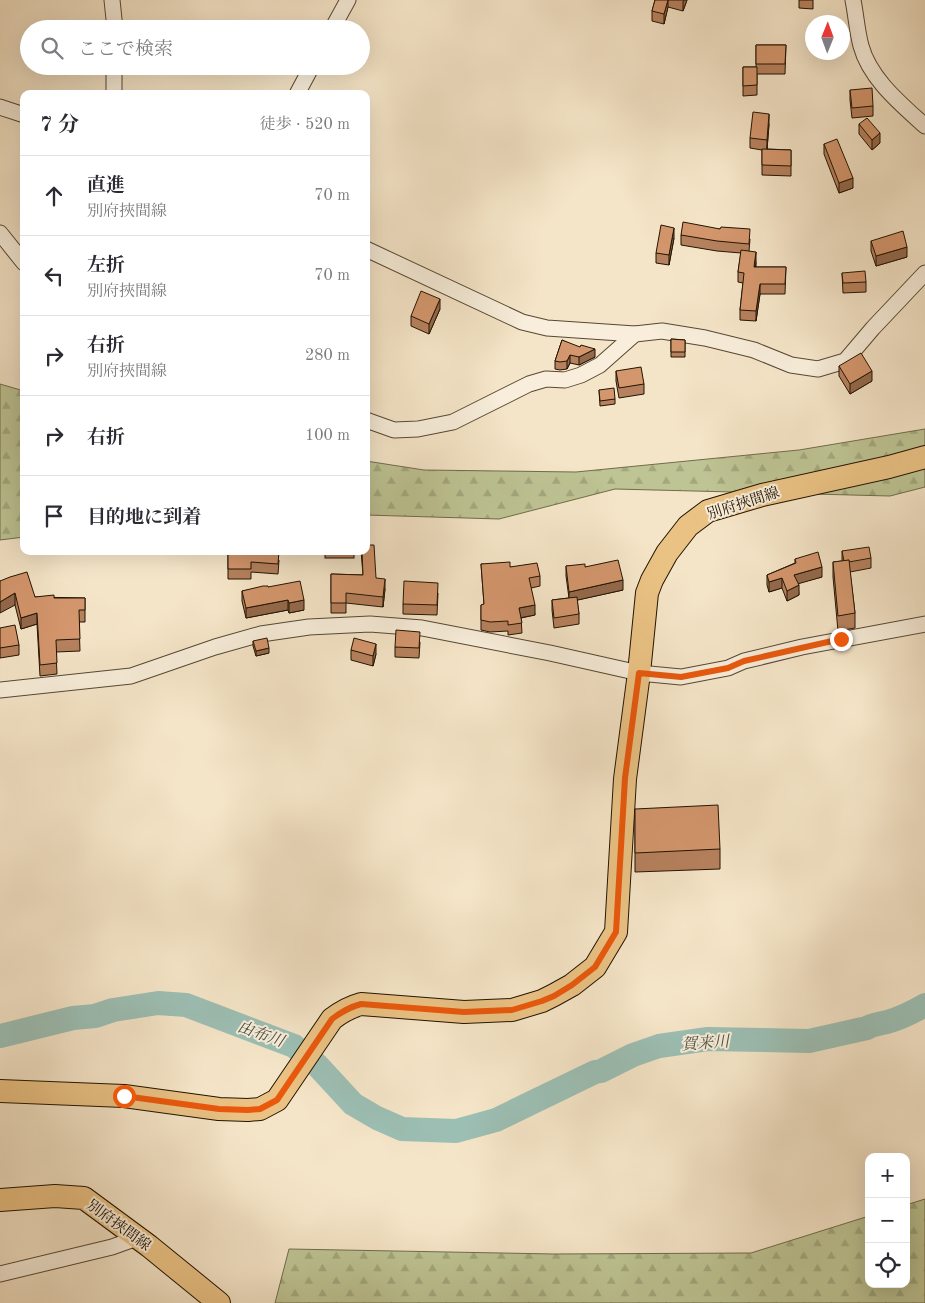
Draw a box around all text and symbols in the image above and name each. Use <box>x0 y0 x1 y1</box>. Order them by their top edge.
north arrow <box>805 15 850 60</box>
search box <box>20 20 370 75</box>
icon: search <box>38 34 66 62</box>
text: ここで検索 <box>78 41 173 60</box>
text: 7 分 <box>40 115 79 136</box>
text: 徒歩 · 520 m <box>260 117 350 133</box>
text: 直進 <box>87 177 125 196</box>
icon: ahead <box>40 182 68 210</box>
text: 70 m <box>314 188 350 204</box>
text: 別府挾間線 <box>87 204 167 220</box>
text: 左折 <box>87 257 125 276</box>
icon: left <box>40 262 68 290</box>
text: 70 m <box>314 268 350 284</box>
text: 別府挾間線 <box>87 284 167 300</box>
text: 右折 <box>87 337 125 356</box>
icon: right <box>40 342 68 370</box>
text: 280 m <box>305 348 350 364</box>
text: 別府挾間線 <box>87 364 167 380</box>
icon: right <box>40 422 68 450</box>
text: 100 m <box>305 428 350 444</box>
text: 右折 <box>87 429 125 448</box>
street label: 別府挾間線 <box>705 484 781 523</box>
icon: arrive <box>40 502 68 530</box>
text: 目的地に到着 <box>87 509 201 528</box>
route end <box>830 628 853 651</box>
water label: 由布川 <box>235 1017 288 1051</box>
water label: 賀来川 <box>680 1032 732 1054</box>
route start <box>113 1085 136 1108</box>
map controls <box>865 1153 910 1288</box>
button: + <box>865 1153 910 1198</box>
street label: 別府挾間線 <box>83 1196 154 1254</box>
button: − <box>865 1198 910 1243</box>
button: locate <box>865 1243 910 1288</box>

